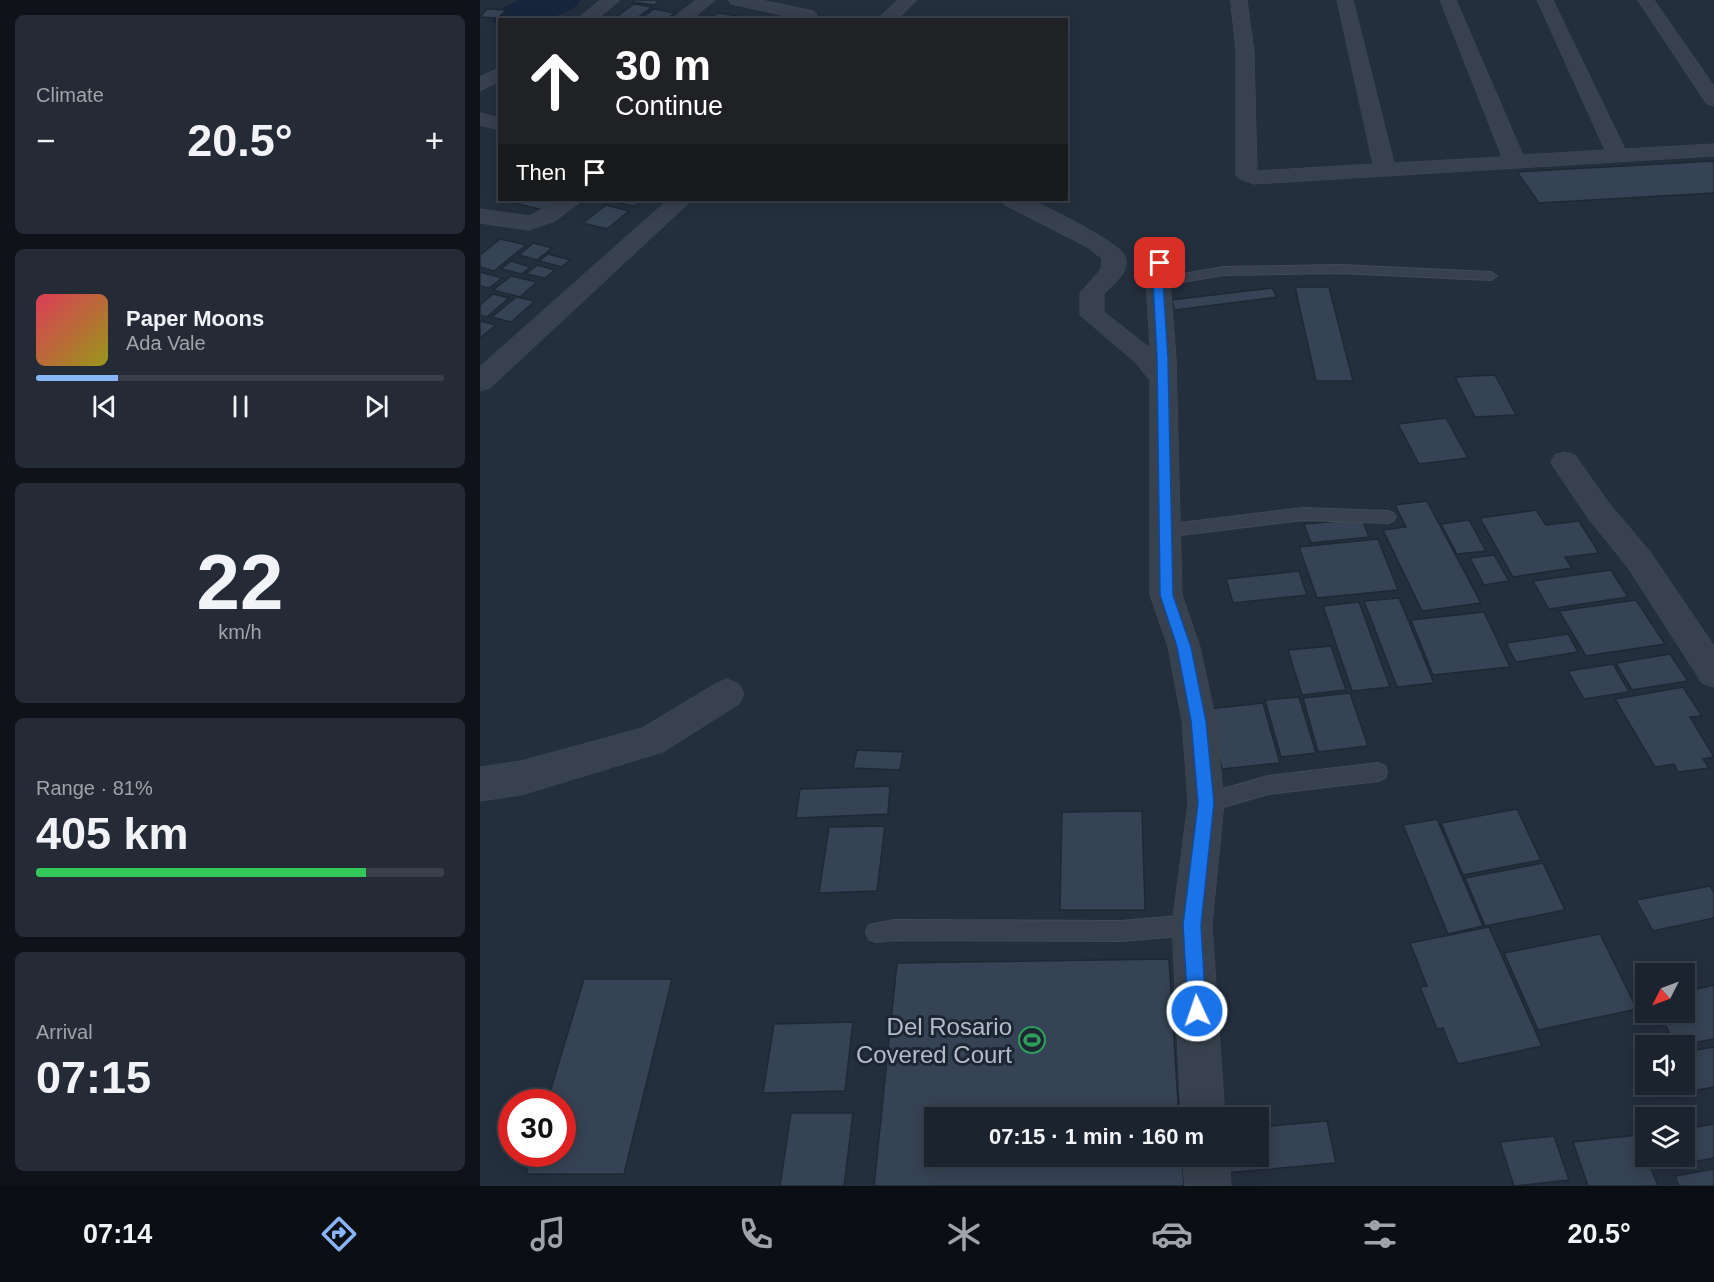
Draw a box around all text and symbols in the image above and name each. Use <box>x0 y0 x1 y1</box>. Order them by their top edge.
icon: ahead <box>516 42 594 120</box>
text: 30 m <box>615 42 711 89</box>
text: Climate <box>36 84 104 106</box>
text: Continue <box>615 91 723 121</box>
text: 20.5° <box>187 115 293 166</box>
text: − <box>36 122 55 159</box>
text: + <box>425 122 444 159</box>
icon: arrive <box>578 156 611 189</box>
text: Then <box>516 160 566 185</box>
pin <box>1134 237 1185 288</box>
icon: arrive <box>1143 246 1176 279</box>
text: Paper Moons <box>126 306 264 331</box>
text: Ada Vale <box>126 332 206 354</box>
icon: previous <box>88 390 121 423</box>
icon: pause <box>224 390 257 423</box>
icon: next <box>360 390 393 423</box>
text: 22 <box>197 538 283 626</box>
text: km/h <box>218 621 262 643</box>
text: Range · 81% <box>36 777 153 799</box>
text: 405 km <box>36 808 189 859</box>
north arrow <box>1635 963 1695 1023</box>
map controls <box>1635 963 1695 1167</box>
position arrow <box>1165 979 1229 1043</box>
place label: Del Rosario Covered Court <box>856 1013 1012 1068</box>
text: Arrival <box>36 1021 93 1043</box>
sports icon: Del Rosario Covered Court <box>1017 1025 1047 1055</box>
button: sound <box>1635 1035 1695 1095</box>
text: 07:15 <box>36 1052 151 1103</box>
speed limit sign: 30 <box>498 1089 576 1167</box>
button: layers <box>1635 1107 1695 1167</box>
text: 07:15 · 1 min · 160 m <box>989 1124 1204 1149</box>
icon: directions <box>318 1213 360 1255</box>
icon: music <box>527 1213 569 1255</box>
icon: phone <box>735 1213 777 1255</box>
icon: climate <box>943 1213 985 1255</box>
icon: car <box>1151 1213 1193 1255</box>
icon: filters <box>1359 1213 1401 1255</box>
text: 07:14 <box>83 1219 152 1249</box>
text: 20.5° <box>1567 1219 1631 1249</box>

